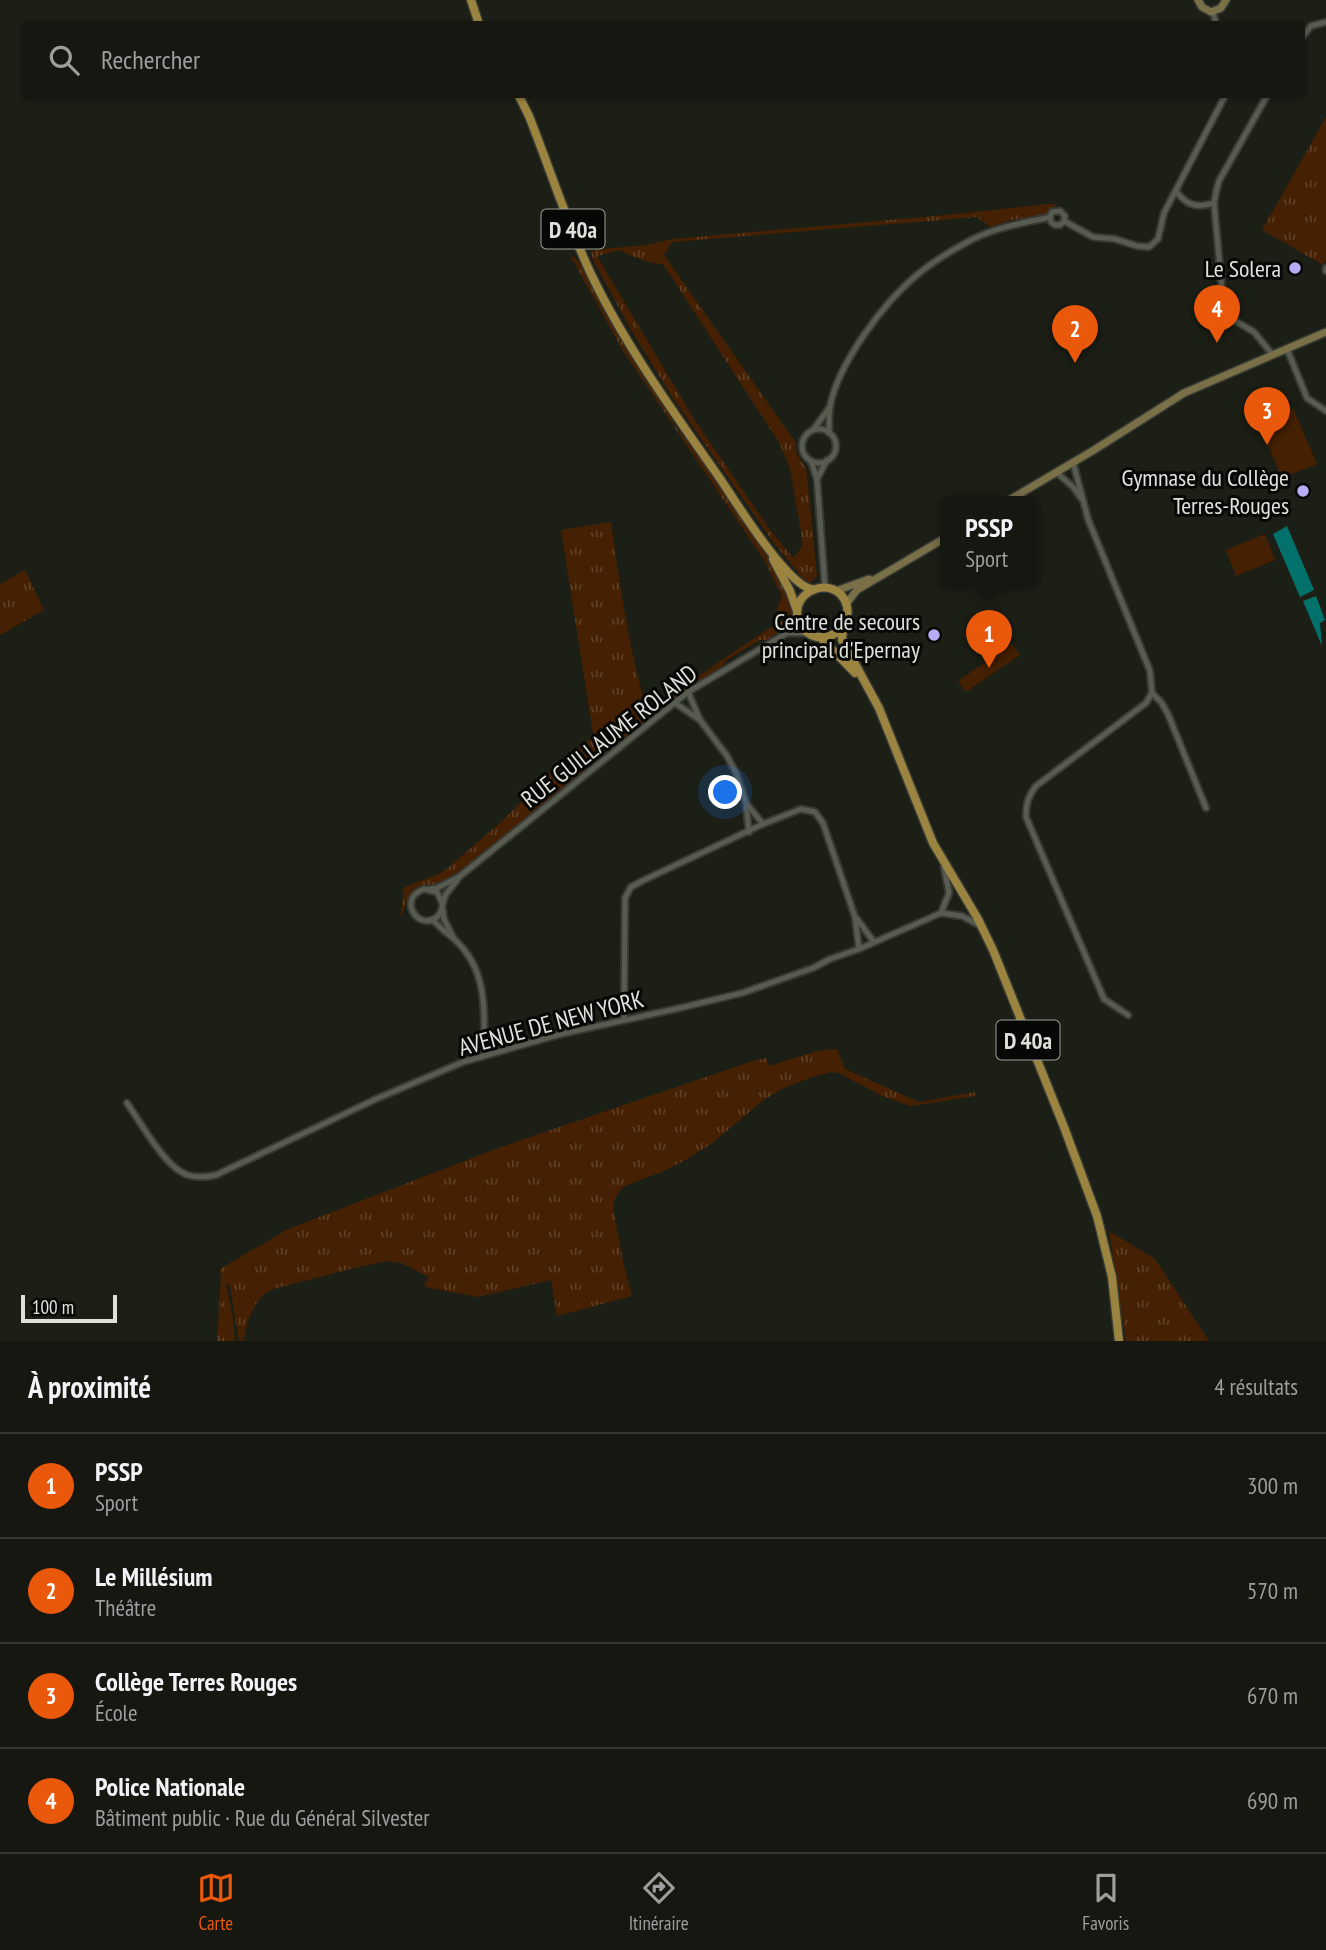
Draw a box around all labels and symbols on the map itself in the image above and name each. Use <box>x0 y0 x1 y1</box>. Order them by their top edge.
road number: D 40a <box>542 210 604 248</box>
place label: Le Solera <box>1205 253 1281 284</box>
marker: Le Solera <box>1287 260 1303 276</box>
pin: 4 <box>1194 285 1240 343</box>
pin: 2 <box>1052 305 1098 363</box>
pin: 3 <box>1244 387 1290 445</box>
place label: Gymnase du Collège Terres-Rouges <box>1122 462 1289 521</box>
marker: Gymnase du Collège Terres-Rouges <box>1295 483 1311 499</box>
place label: Centre de secours principal d'Epernay <box>762 606 920 665</box>
pin: 1 <box>966 610 1012 668</box>
marker: Centre de secours principal d'Epernay <box>926 627 942 643</box>
street label: RUE GUILLAUME ROLAND <box>515 658 703 814</box>
your location <box>708 775 742 809</box>
street label: AVENUE DE NEW YORK <box>455 983 647 1063</box>
road number: D 40a <box>996 1021 1060 1060</box>
scale bar <box>21 1292 117 1324</box>

